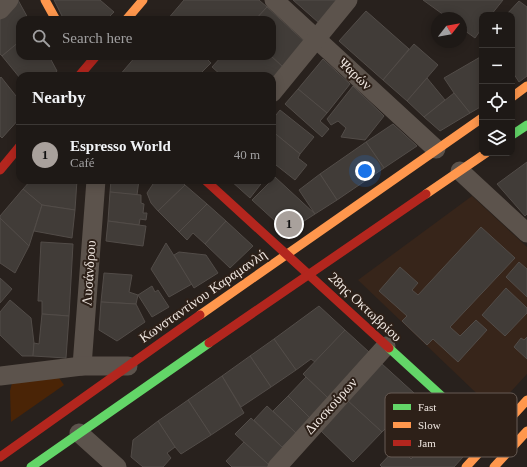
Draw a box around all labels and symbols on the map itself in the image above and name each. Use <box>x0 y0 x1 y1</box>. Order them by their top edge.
north arrow <box>431 12 467 48</box>
street label: Ψαρών <box>336 55 374 93</box>
your location <box>355 161 375 181</box>
pin: 1 <box>276 209 302 239</box>
street label: Λυσάνδρου <box>79 240 99 306</box>
street label: Κωνσταντίνου Καραμανλή <box>137 246 269 346</box>
street label: 28ης Οκτωβρίου <box>325 269 405 345</box>
street label: Διοσκούρων <box>302 375 360 437</box>
legend <box>385 393 517 457</box>
text: Fast <box>418 401 436 413</box>
text: Slow <box>418 419 441 431</box>
text: Jam <box>418 437 436 449</box>

